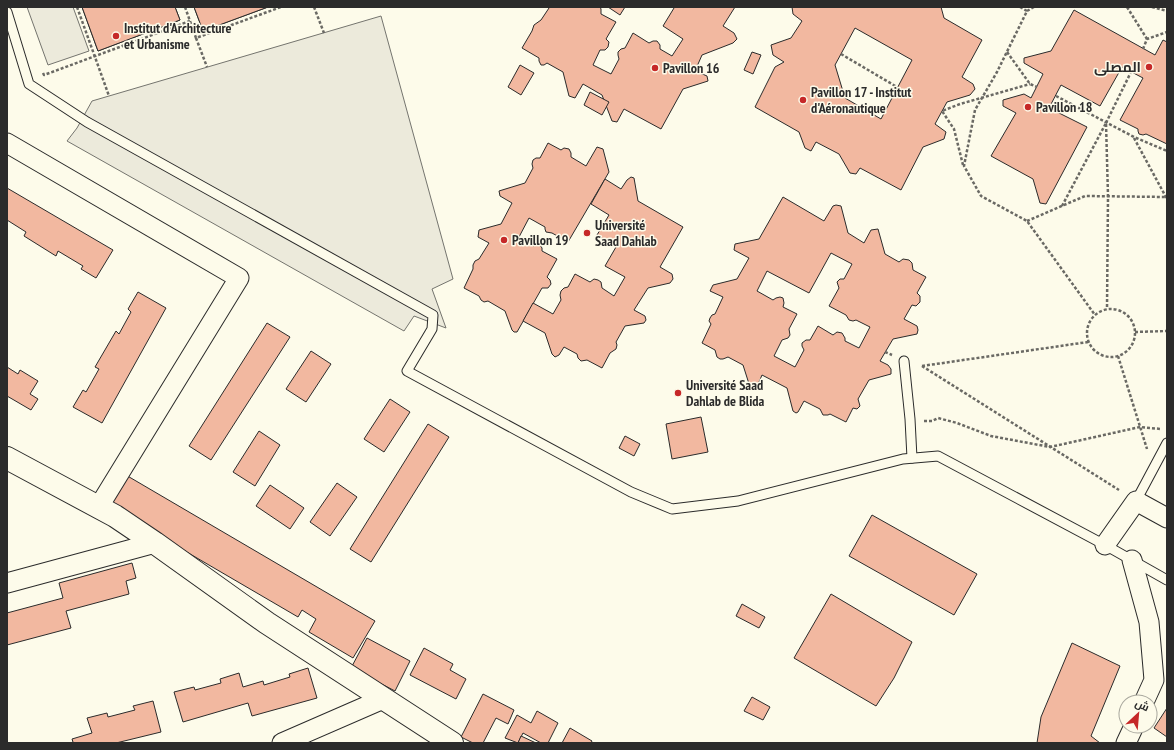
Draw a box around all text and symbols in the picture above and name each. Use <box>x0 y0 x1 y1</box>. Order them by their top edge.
place label: Institut d'Architecture et Urbanisme <box>124 19 232 53</box>
marker: Institut d'Architecture et Urbanisme <box>111 31 121 41</box>
place label: المصلى <box>1094 58 1141 76</box>
place label: Pavillon 16 <box>663 59 720 77</box>
marker: المصلى <box>1144 62 1154 72</box>
marker: Pavillon 16 <box>650 63 660 73</box>
place label: Pavillon 17 - Institut d'Aéronautique <box>811 83 911 117</box>
marker: Pavillon 17 - Institut d'Aéronautique <box>798 95 808 105</box>
place label: Pavillon 18 <box>1036 98 1092 116</box>
marker: Pavillon 18 <box>1023 102 1033 112</box>
place label: Université Saad Dahlab <box>595 216 657 250</box>
marker: Université Saad Dahlab <box>582 228 592 238</box>
place label: Pavillon 19 <box>512 231 569 249</box>
marker: Pavillon 19 <box>499 235 509 245</box>
place label: Université Saad Dahlab de Blida <box>686 376 765 410</box>
marker: Université Saad Dahlab de Blida <box>673 388 683 398</box>
north arrow <box>1118 694 1158 734</box>
text: ش <box>1133 696 1152 714</box>

